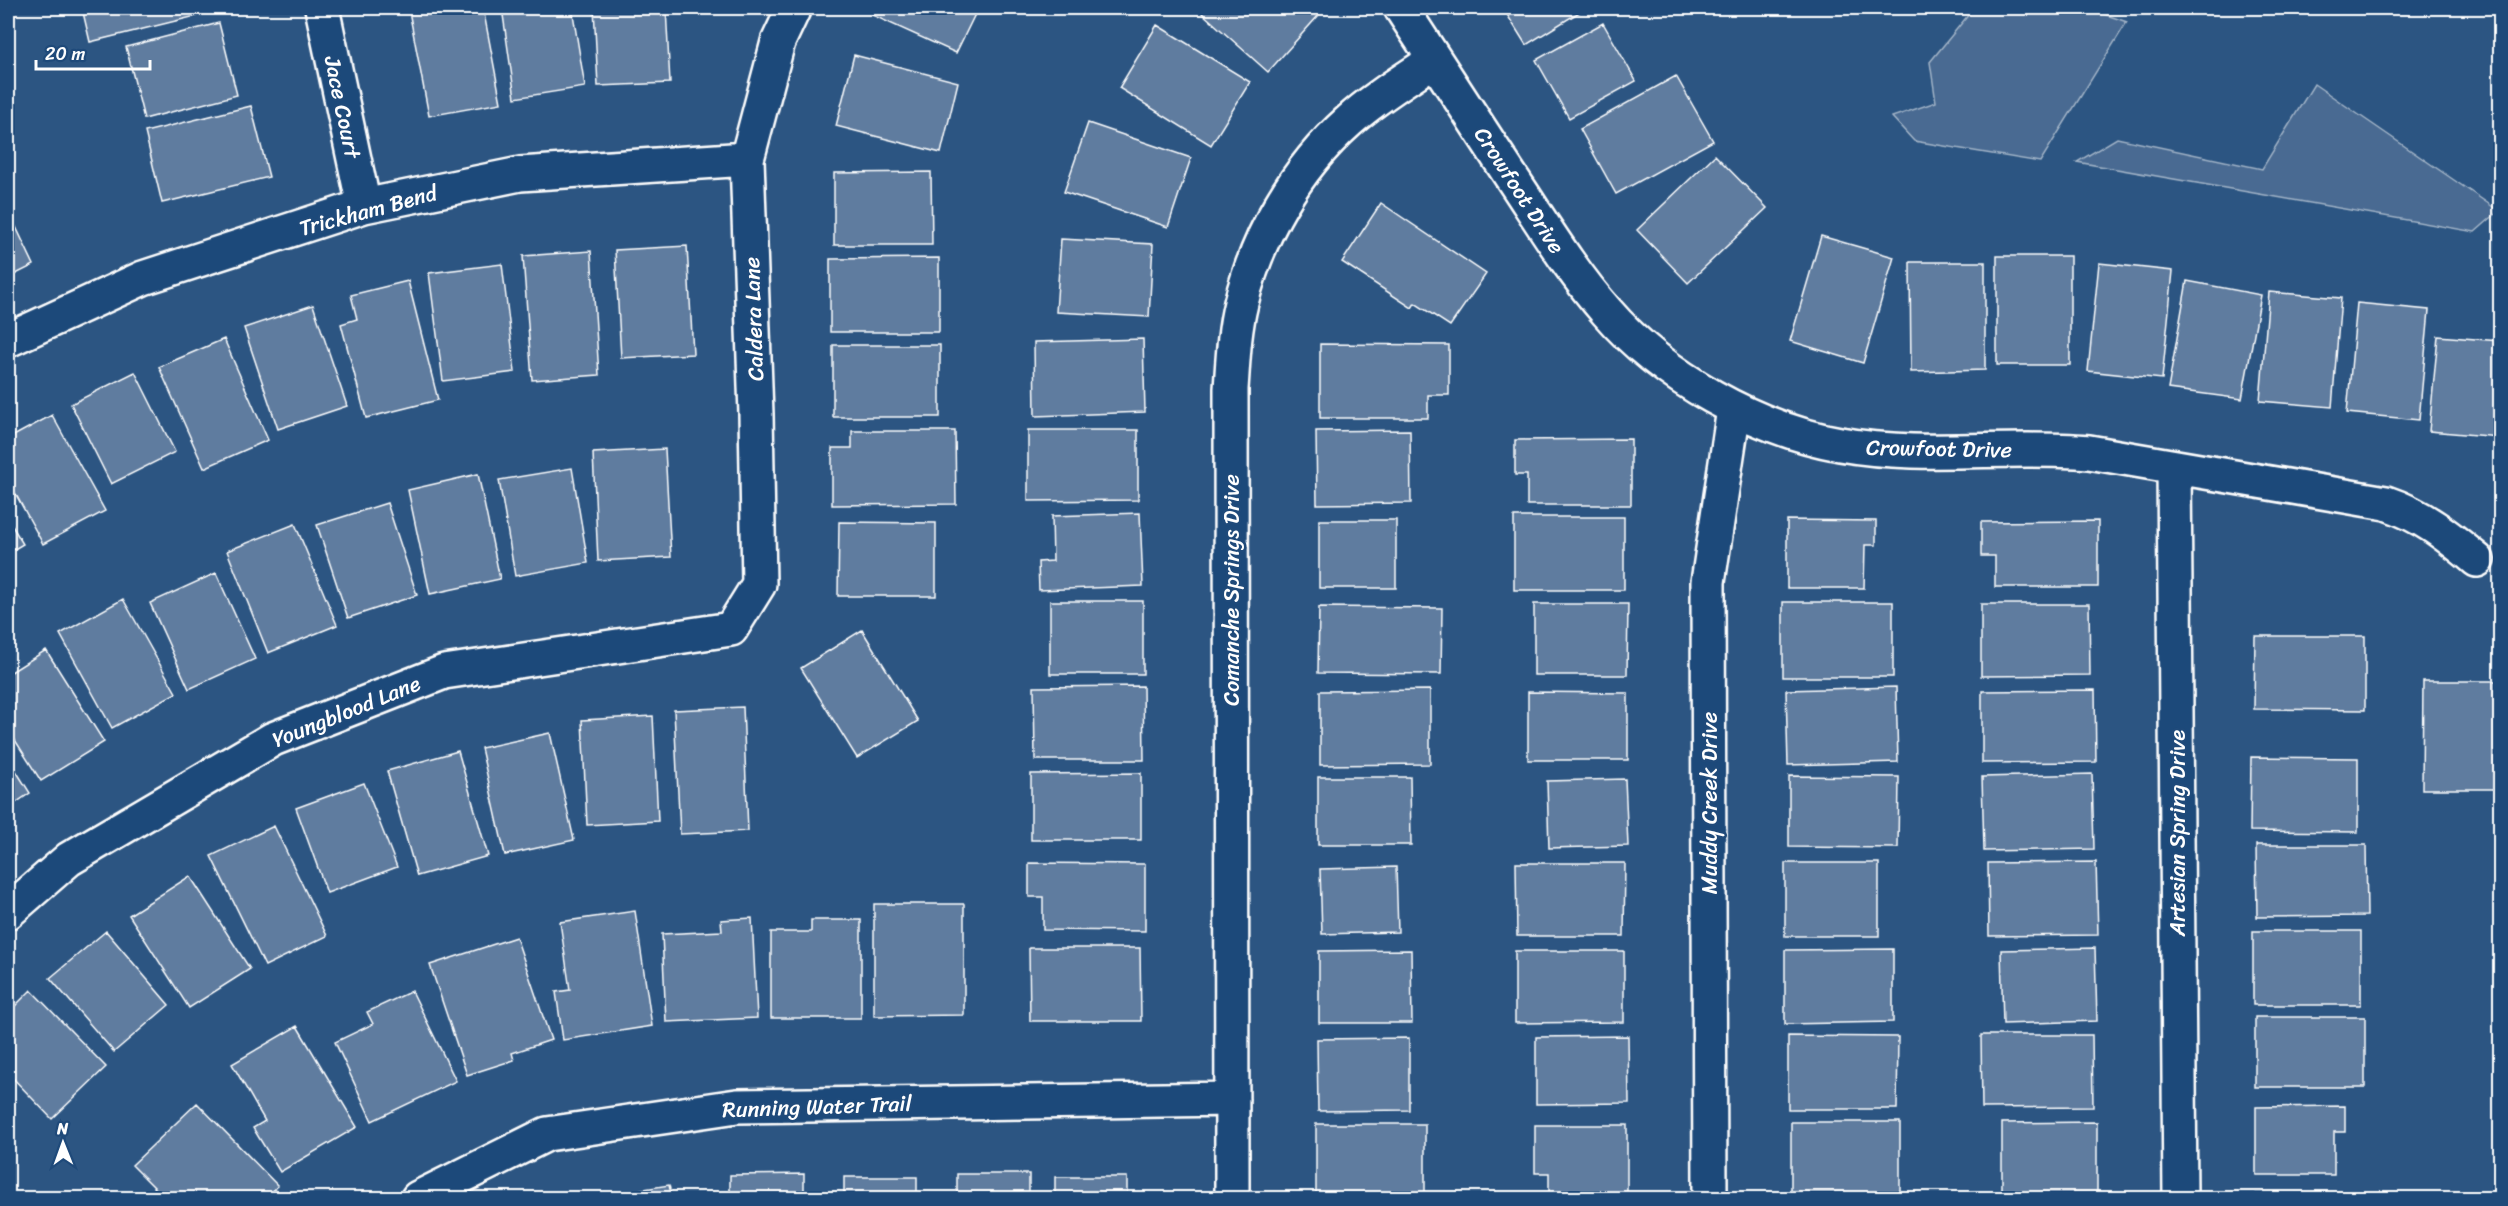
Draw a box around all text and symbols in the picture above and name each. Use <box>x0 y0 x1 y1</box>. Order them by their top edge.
scale bar <box>36 33 150 71</box>
text: 20 m <box>45 38 85 70</box>
street label: Jace Court <box>312 51 373 163</box>
street label: Crowfoot Drive <box>1464 118 1576 262</box>
street label: Trickham Bend <box>295 173 443 248</box>
street label: Caldera Lane <box>732 256 775 382</box>
street label: Crowfoot Drive <box>1866 428 2012 469</box>
street label: Comanche Springs Drive <box>1212 474 1251 706</box>
street label: Youngblood Lane <box>266 664 427 759</box>
street label: Muddy Creek Drive <box>1690 712 1729 894</box>
street label: Artesian Spring Drive <box>2158 729 2197 937</box>
street label: Running Water Trail <box>722 1084 913 1129</box>
north arrow <box>33 1113 93 1173</box>
text: N <box>56 1114 69 1143</box>

